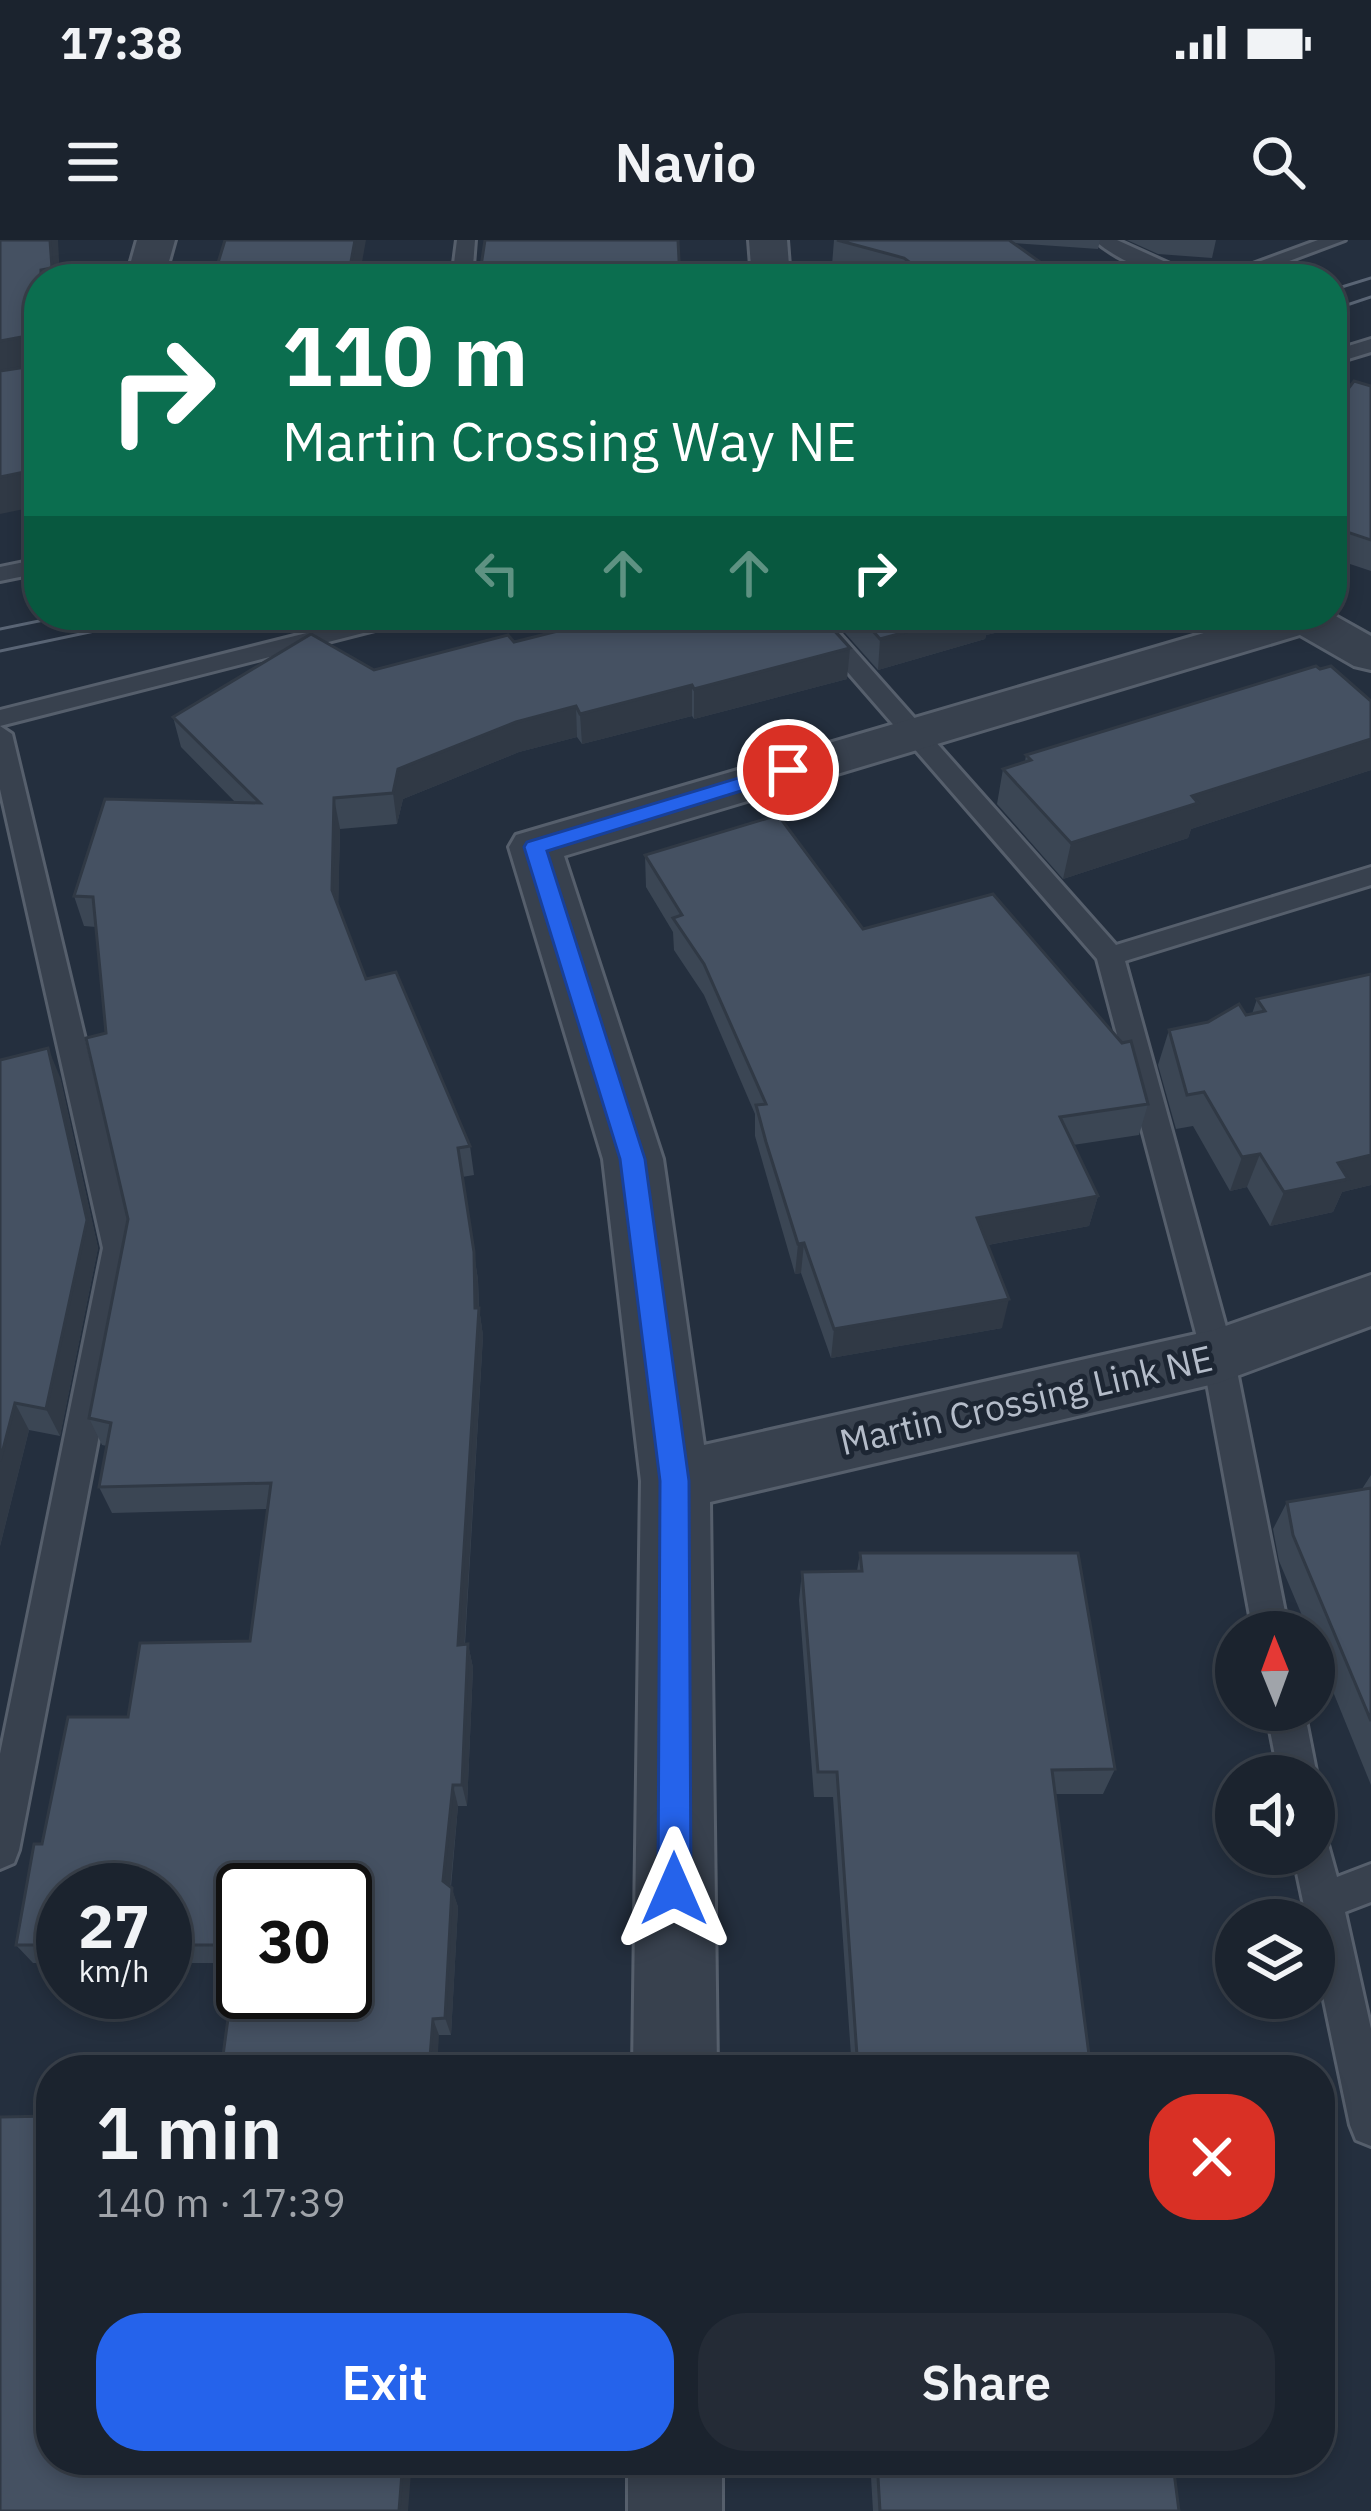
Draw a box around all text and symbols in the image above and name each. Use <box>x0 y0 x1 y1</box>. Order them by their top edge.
text: 17:38 <box>60 13 183 71</box>
text: Navio <box>614 127 757 197</box>
icon: menu <box>60 129 126 195</box>
icon: search <box>1245 129 1311 195</box>
text: 110 m <box>282 300 528 409</box>
icon: right <box>84 312 240 468</box>
text: Martin Crossing Way NE <box>282 406 857 476</box>
icon: left <box>464 540 530 606</box>
icon: ahead <box>590 540 656 606</box>
icon: ahead <box>716 540 782 606</box>
icon: right <box>842 540 908 606</box>
pin <box>737 719 839 821</box>
icon: arrive <box>755 737 821 803</box>
street label: Martin Crossing Link NE <box>835 1334 1217 1465</box>
north arrow <box>1215 1611 1335 1731</box>
map controls <box>1215 1611 1335 2019</box>
button: sound <box>1215 1755 1335 1875</box>
position arrow <box>611 1826 737 1952</box>
speed limit sign: 30 <box>216 1863 372 2019</box>
text: 27 <box>78 1886 150 1965</box>
button: layers <box>1215 1899 1335 2019</box>
text: km/h <box>79 1951 149 1990</box>
text: 1 min <box>96 2085 282 2179</box>
button: close <box>1149 2094 1275 2220</box>
text: 140 m · 17:39 <box>96 2177 346 2228</box>
button: Exit <box>96 2313 674 2451</box>
button: Share <box>698 2313 1275 2451</box>

